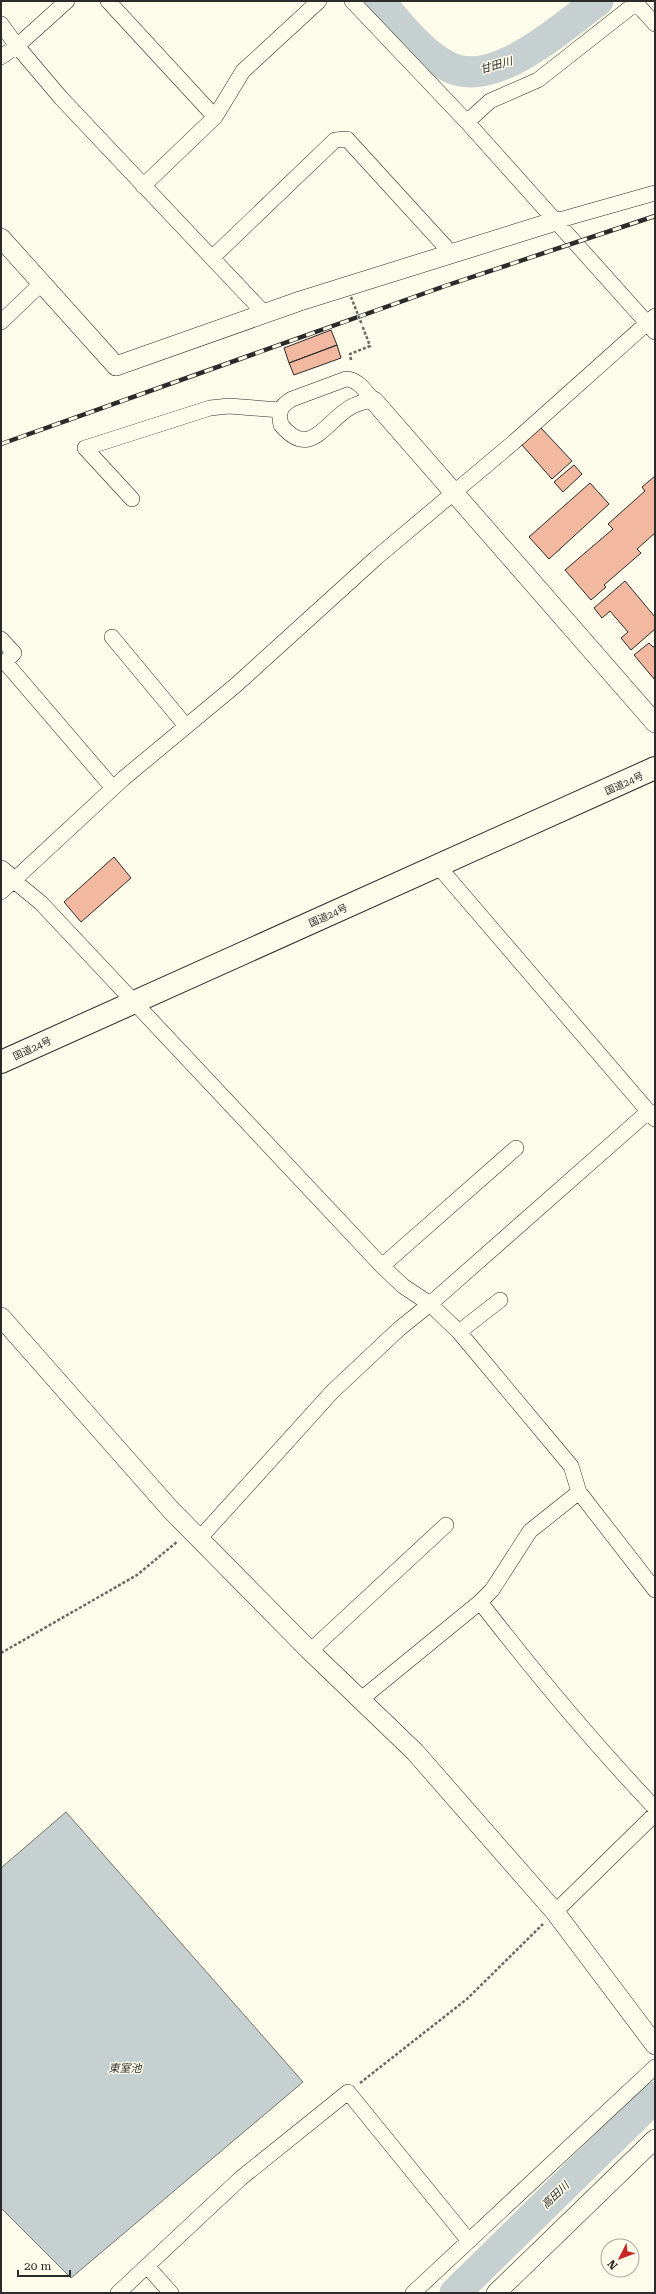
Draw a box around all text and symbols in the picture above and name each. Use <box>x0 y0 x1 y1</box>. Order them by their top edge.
water label: 甘田川 <box>478 54 515 76</box>
street label: 国道24号 <box>603 770 645 797</box>
street label: 国道24号 <box>307 902 349 929</box>
street label: 国道24号 <box>11 1035 53 1062</box>
water label: 東室池 <box>109 2062 142 2075</box>
water label: 高田川 <box>539 2179 572 2211</box>
north arrow <box>600 2238 640 2278</box>
scale bar <box>18 2252 70 2278</box>
text: N <box>605 2256 621 2272</box>
text: 20 m <box>24 2259 51 2273</box>

